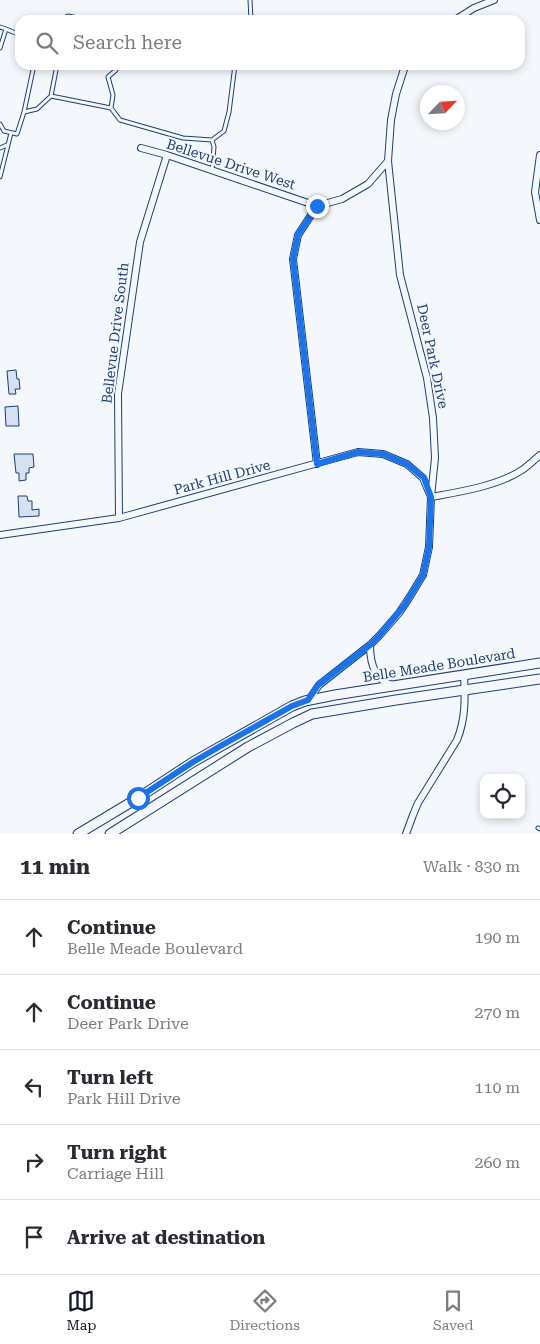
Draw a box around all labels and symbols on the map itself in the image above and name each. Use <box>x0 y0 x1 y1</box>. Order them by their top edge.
north arrow <box>420 85 465 130</box>
street label: Bellevue Drive West <box>164 136 298 192</box>
route end <box>306 195 329 218</box>
street label: Bellevue Drive South <box>98 262 132 404</box>
street label: Deer Park Drive <box>414 302 452 410</box>
street label: Park Hill Drive <box>172 456 272 498</box>
street label: Belle Meade Boulevard <box>362 645 516 685</box>
route start <box>127 787 150 810</box>

